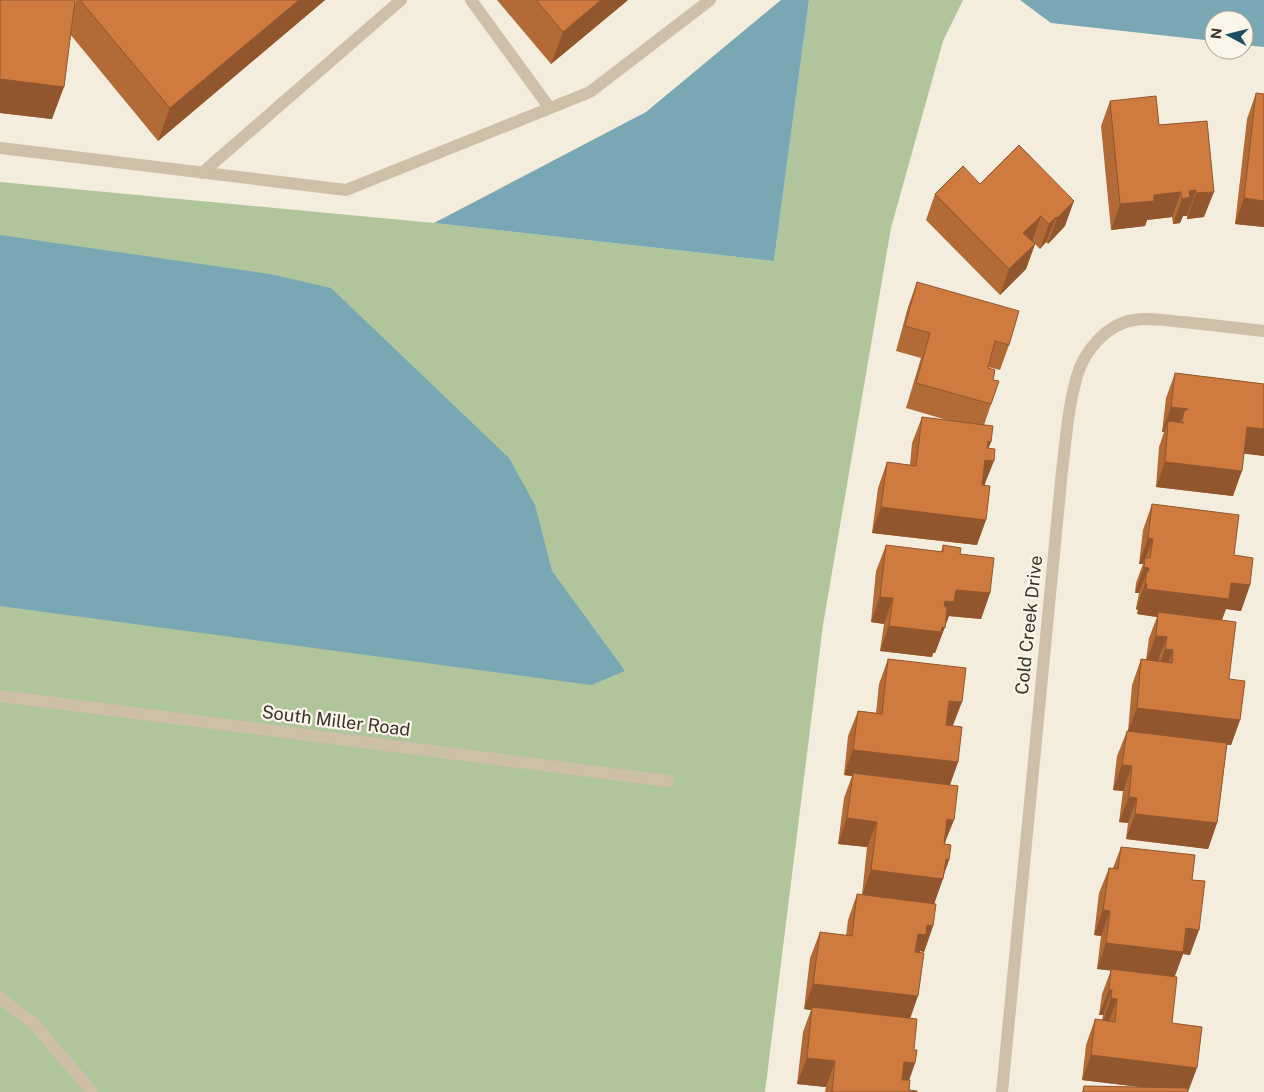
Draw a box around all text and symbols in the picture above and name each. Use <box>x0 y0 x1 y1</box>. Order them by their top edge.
north arrow <box>1204 10 1254 60</box>
text: N <box>1207 27 1225 40</box>
street label: Cold Creek Drive <box>1011 554 1046 696</box>
street label: South Miller Road <box>261 701 411 740</box>

